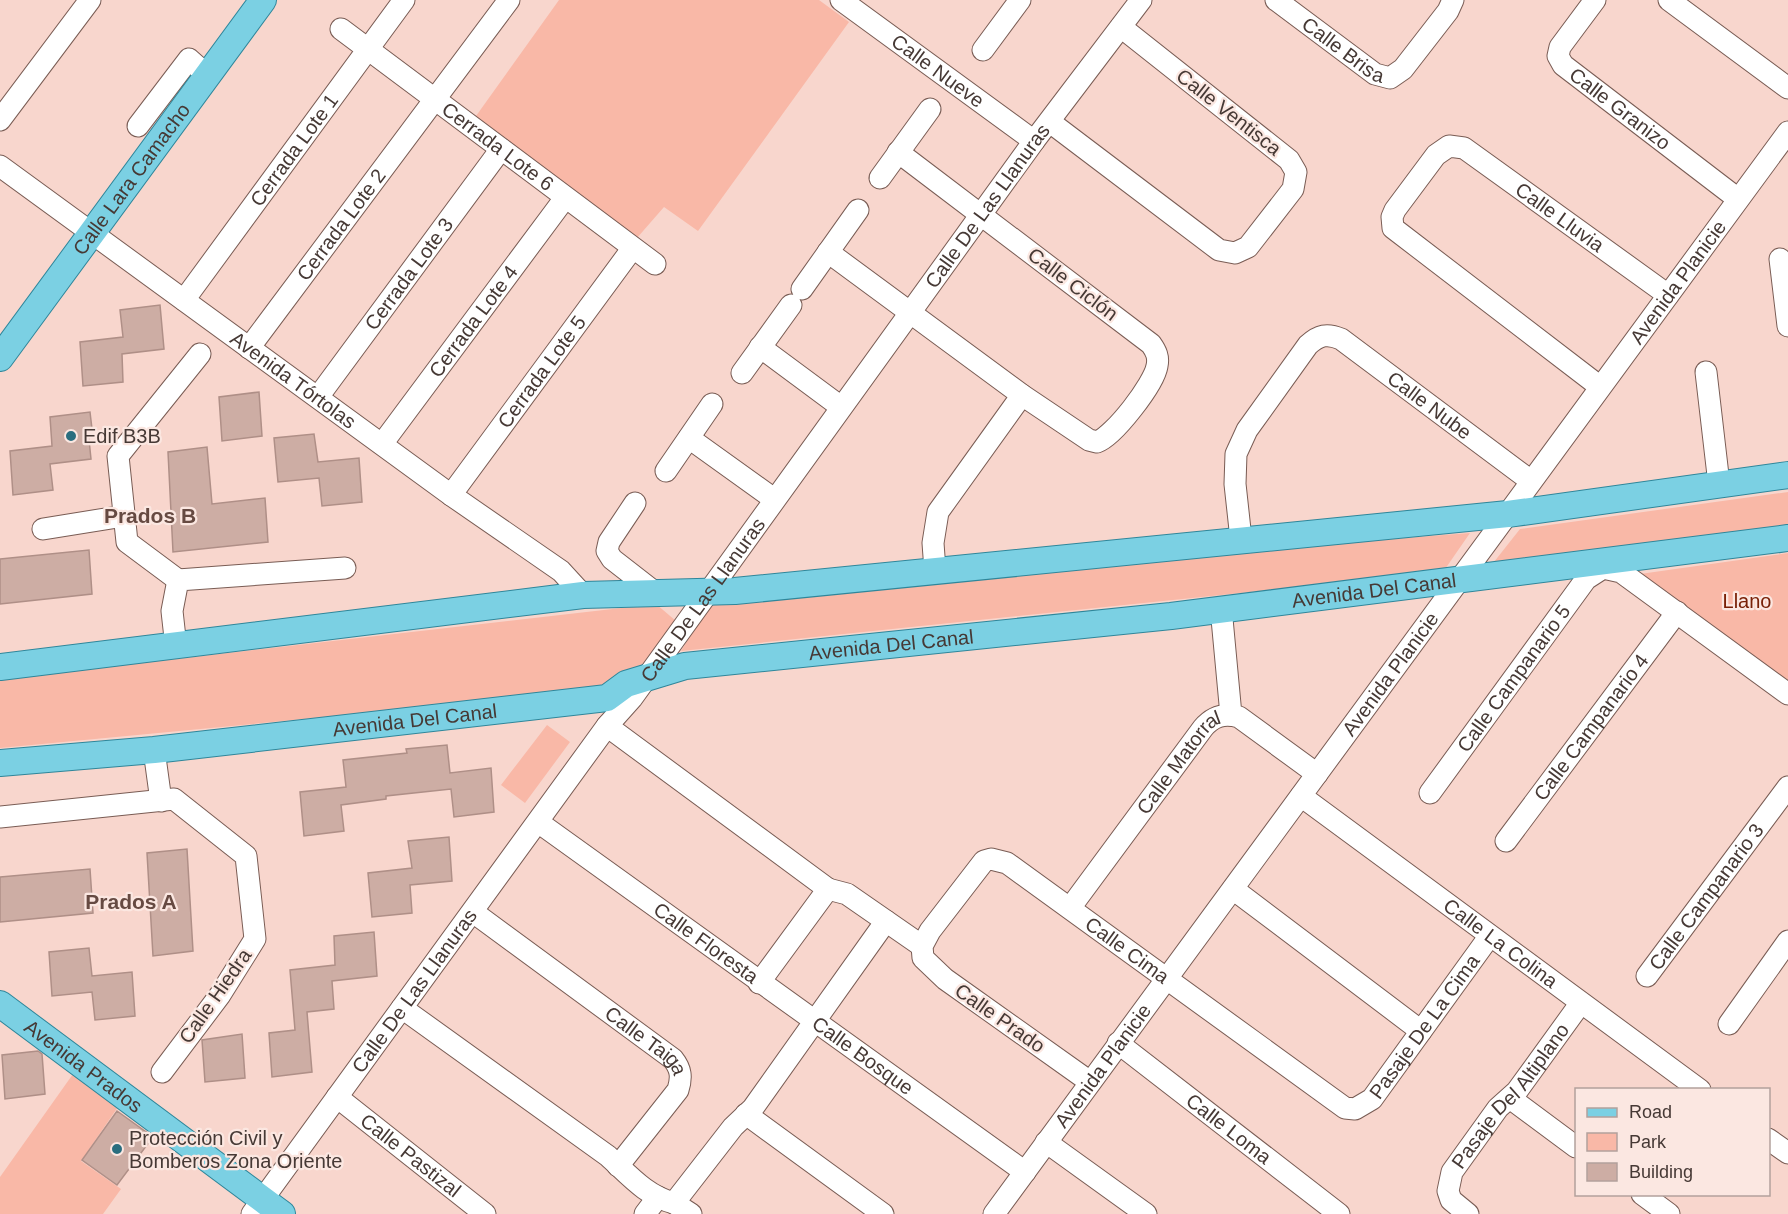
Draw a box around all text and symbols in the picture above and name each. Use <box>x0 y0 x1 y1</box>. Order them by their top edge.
street label: Calle Brisa <box>1298 13 1387 87</box>
street label: Calle Nueve <box>887 30 988 112</box>
street label: Calle Granizo <box>1565 63 1675 154</box>
street label: Calle Ventisca <box>1172 64 1286 160</box>
street label: Cerrada Lote 1 <box>246 90 342 210</box>
street label: Cerrada Lote 6 <box>438 98 558 195</box>
street label: Calle Lara Camacho <box>69 99 194 259</box>
street label: Calle De Las Llanuras <box>921 120 1054 292</box>
street label: Cerrada Lote 2 <box>292 165 390 285</box>
street label: Calle Lluvia <box>1511 178 1609 257</box>
street label: Cerrada Lote 3 <box>360 214 457 334</box>
street label: Avenida Planicie <box>1625 216 1730 348</box>
street label: Calle Ciclón <box>1024 243 1122 325</box>
street label: Cerrada Lote 4 <box>425 261 522 381</box>
street label: Cerrada Lote 5 <box>493 311 590 432</box>
street label: Avenida Tórtolas <box>226 327 360 433</box>
street label: Calle Nube <box>1383 367 1476 444</box>
place label: Edif B3B <box>83 425 161 447</box>
marker: Edif B3B <box>64 429 78 443</box>
district label: Prados B <box>104 504 196 527</box>
street label: Calle De Las Llanuras <box>636 514 769 686</box>
street label: Avenida Del Canal <box>1291 569 1457 612</box>
park label: Llano <box>1723 590 1771 612</box>
street label: Calle Campanario 5 <box>1453 600 1575 756</box>
street label: Avenida Planicie <box>1338 608 1443 740</box>
street label: Avenida Del Canal <box>808 625 974 664</box>
street label: Calle Campanario 4 <box>1529 650 1653 805</box>
street label: Avenida Del Canal <box>331 700 498 740</box>
street label: Calle Matorral <box>1132 706 1223 818</box>
street label: Calle Campanario 3 <box>1645 819 1768 974</box>
district label: Prados A <box>85 890 177 913</box>
street label: Calle La Colina <box>1439 894 1563 993</box>
street label: Calle Floresta <box>650 898 763 988</box>
street label: Calle De Las Llanuras <box>348 905 481 1077</box>
street label: Calle Cima <box>1081 913 1174 988</box>
street label: Calle Hiedra <box>174 944 256 1047</box>
street label: Pasaje De La Cima <box>1365 950 1484 1103</box>
street label: Calle Prado <box>951 979 1049 1057</box>
street label: Avenida Planicie <box>1050 1000 1155 1132</box>
street label: Calle Taiga <box>601 1002 691 1079</box>
street label: Calle Bosque <box>808 1012 918 1099</box>
street label: Avenida Prados <box>20 1015 146 1117</box>
street label: Pasaje Del Altiplano <box>1447 1019 1573 1173</box>
legend <box>1575 1088 1770 1196</box>
street label: Calle Loma <box>1182 1089 1276 1169</box>
text: Road <box>1629 1102 1672 1122</box>
street label: Calle Pastizal <box>356 1109 465 1202</box>
place label: Protección Civil y Bomberos Zona Oriente <box>129 1127 342 1172</box>
text: Park <box>1629 1132 1667 1152</box>
marker: Protección Civil y Bomberos Zona Oriente <box>110 1142 124 1156</box>
text: Building <box>1629 1162 1693 1182</box>

